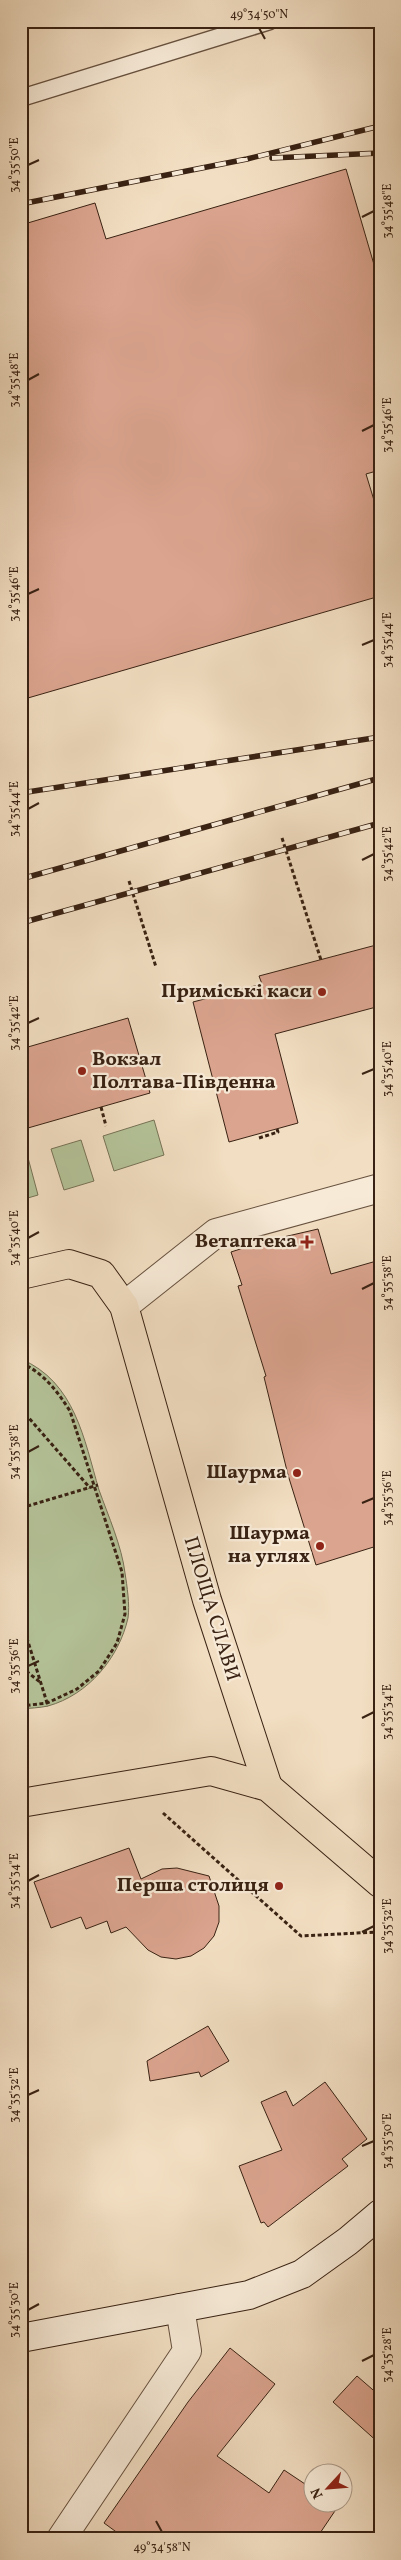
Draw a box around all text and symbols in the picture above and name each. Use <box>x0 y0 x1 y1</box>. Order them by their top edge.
text: 49°34'50"N <box>230 7 288 23</box>
text: 34°35'50"E <box>7 137 23 193</box>
text: 34°35'48"E <box>380 183 396 239</box>
text: 34°35'48"E <box>7 352 23 408</box>
text: 34°35'46"E <box>380 397 396 453</box>
text: 34°35'46"E <box>7 566 23 622</box>
text: 34°35'44"E <box>380 612 396 668</box>
text: 34°35'44"E <box>7 781 23 837</box>
text: 34°35'42"E <box>380 826 396 882</box>
place label: Приміські каси <box>161 978 312 1006</box>
marker: Приміські каси <box>316 986 328 998</box>
text: 34°35'42"E <box>7 995 23 1051</box>
text: 34°35'40"E <box>380 1041 396 1097</box>
place label: Вокзал Полтава-Південна <box>92 1046 276 1097</box>
marker: Вокзал Полтава-Південна <box>76 1065 88 1077</box>
text: 34°35'40"E <box>7 1210 23 1266</box>
place label: Ветаптека <box>195 1228 297 1256</box>
marker: Ветаптека <box>301 1236 313 1248</box>
text: 34°35'38"E <box>380 1255 396 1311</box>
text: 34°35'38"E <box>7 1424 23 1480</box>
place label: Шаурма <box>206 1459 287 1487</box>
marker: Шаурма <box>291 1467 303 1479</box>
text: 34°35'36"E <box>380 1470 396 1526</box>
place label: Шаурма на углях <box>228 1520 310 1571</box>
street label: ПЛОЩА СЛАВИ <box>176 1533 246 1685</box>
marker: Шаурма на углях <box>314 1540 326 1552</box>
text: 34°35'36"E <box>7 1638 23 1694</box>
text: 34°35'34"E <box>380 1684 396 1740</box>
text: 34°35'34"E <box>7 1853 23 1909</box>
place label: Перша столиця <box>117 1872 269 1900</box>
marker: Перша столиця <box>273 1880 285 1892</box>
text: 34°35'32"E <box>380 1898 396 1954</box>
text: 34°35'32"E <box>7 2067 23 2123</box>
text: 34°35'30"E <box>380 2113 396 2169</box>
text: 34°35'30"E <box>7 2282 23 2338</box>
text: 34°35'28"E <box>380 2327 396 2383</box>
north arrow <box>304 2462 354 2512</box>
text: N <box>307 2484 328 2502</box>
text: 49°34'58"N <box>133 2540 191 2556</box>

